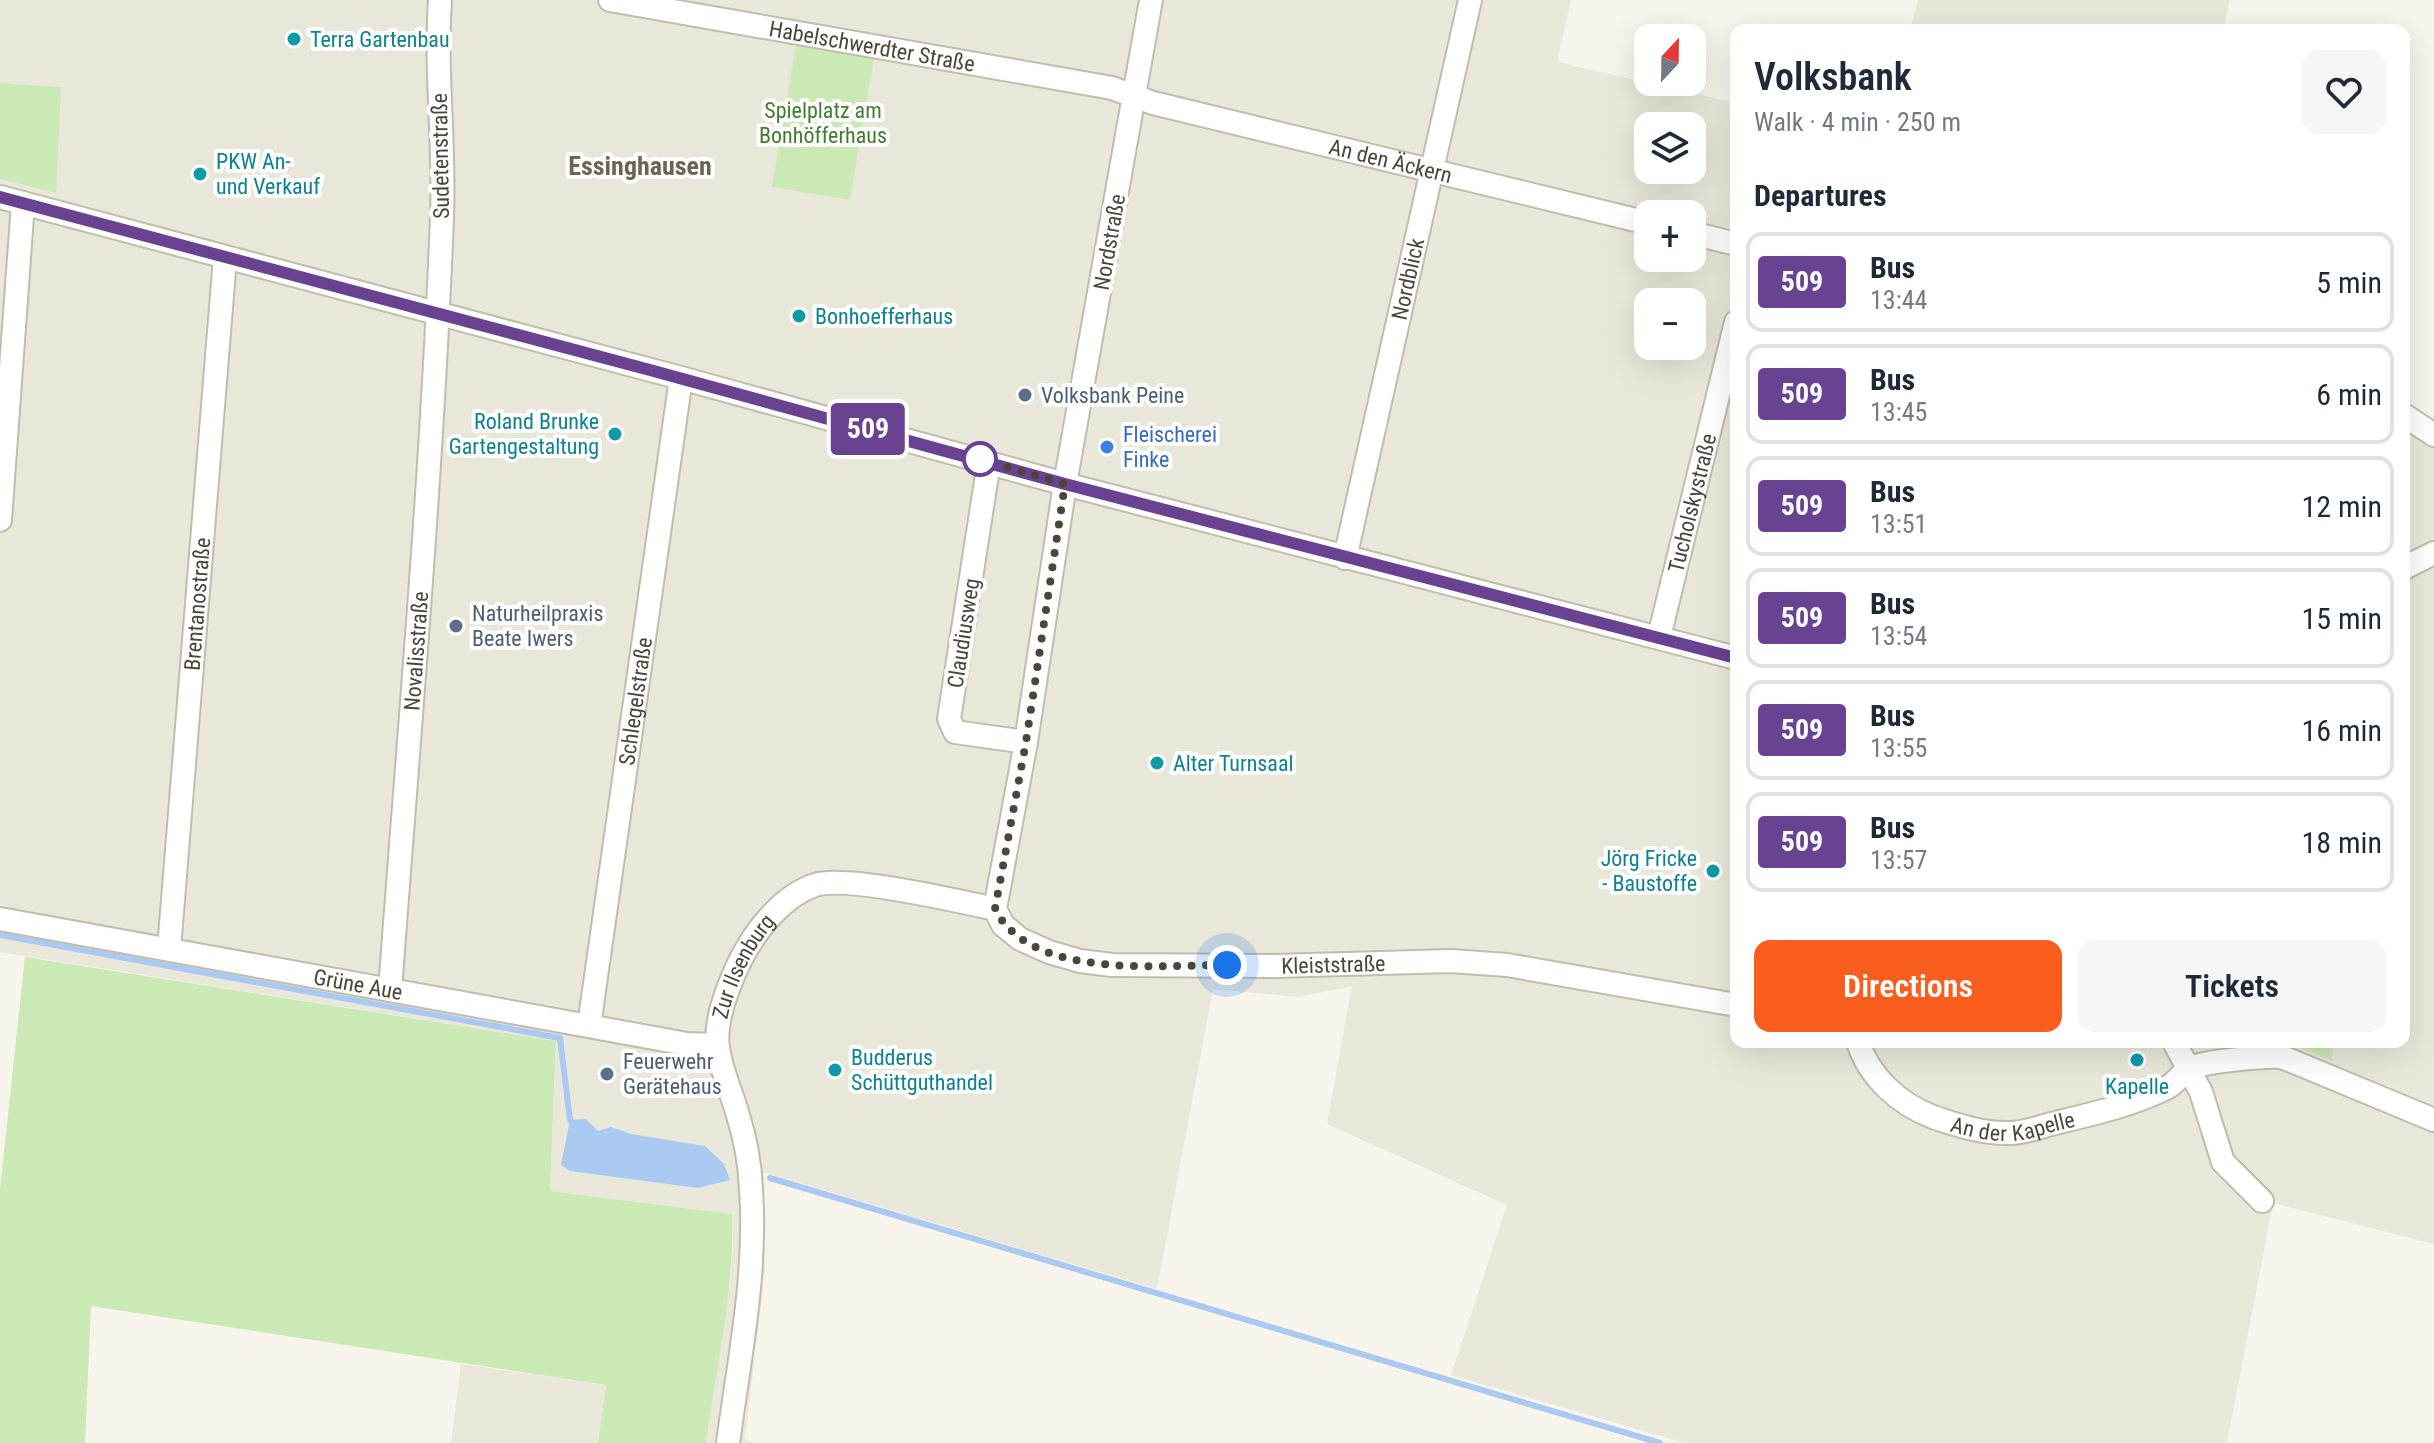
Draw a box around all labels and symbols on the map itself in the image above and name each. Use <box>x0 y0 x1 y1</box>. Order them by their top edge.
street label: Habelschwerdter Straße <box>767 16 977 77</box>
north arrow <box>1634 24 1706 96</box>
place label: Terra Gartenbau <box>310 27 450 52</box>
marker: Terra Gartenbau <box>285 30 303 48</box>
street label: Sudetenstraße <box>427 93 454 219</box>
park label: Spielplatz am Bonhöfferhaus <box>759 98 887 148</box>
street label: An den Äckern <box>1327 134 1455 188</box>
place label: PKW An- und Verkauf <box>216 149 320 199</box>
district label: Essinghausen <box>568 151 712 181</box>
marker: PKW An- und Verkauf <box>191 165 209 183</box>
street label: Nordstraße <box>1089 192 1130 292</box>
street label: Nordblick <box>1387 236 1429 322</box>
place label: Bonhoefferhaus <box>815 304 953 329</box>
marker: Bonhoefferhaus <box>790 307 808 325</box>
place label: Volksbank Peine <box>1041 383 1184 408</box>
marker: Volksbank Peine <box>1016 386 1034 404</box>
line badge: 509 <box>822 403 914 455</box>
place label: Roland Brunke Gartengestaltung <box>449 409 599 459</box>
place label: Fleischerei Finke <box>1123 422 1217 472</box>
marker: Roland Brunke Gartengestaltung <box>606 425 624 443</box>
street label: Tucholskystraße <box>1663 431 1721 575</box>
marker: Fleischerei Finke <box>1098 438 1116 456</box>
unlabelled marker <box>963 442 997 476</box>
street label: Brentanostraße <box>180 537 215 672</box>
street label: Claudiusweg <box>942 576 985 690</box>
street label: Novalisstraße <box>399 590 433 712</box>
place label: Naturheilpraxis Beate Iwers <box>472 601 603 651</box>
marker: Naturheilpraxis Beate Iwers <box>447 617 465 635</box>
street label: Schlegelstraße <box>614 636 657 767</box>
place label: Alter Turnsaal <box>1173 751 1293 776</box>
marker: Alter Turnsaal <box>1148 754 1166 772</box>
place label: Jörg Fricke - Baustoffe <box>1601 846 1697 896</box>
marker: Jörg Fricke - Baustoffe <box>1704 862 1722 880</box>
street label: Zur Ilsenburg <box>708 909 780 1021</box>
your location <box>1207 945 1247 985</box>
street label: Kleiststraße <box>1281 951 1386 979</box>
street label: Grüne Aue <box>312 964 404 1005</box>
place label: Budderus Schüttguthandel <box>851 1045 993 1095</box>
place label: Feuerwehr Gerätehaus <box>623 1049 722 1099</box>
marker: Kapelle <box>2128 1051 2146 1069</box>
marker: Budderus Schüttguthandel <box>826 1061 844 1079</box>
marker: Feuerwehr Gerätehaus <box>598 1065 616 1083</box>
place label: Kapelle <box>2105 1074 2169 1099</box>
street label: An der Kapelle <box>1948 1107 2077 1146</box>

